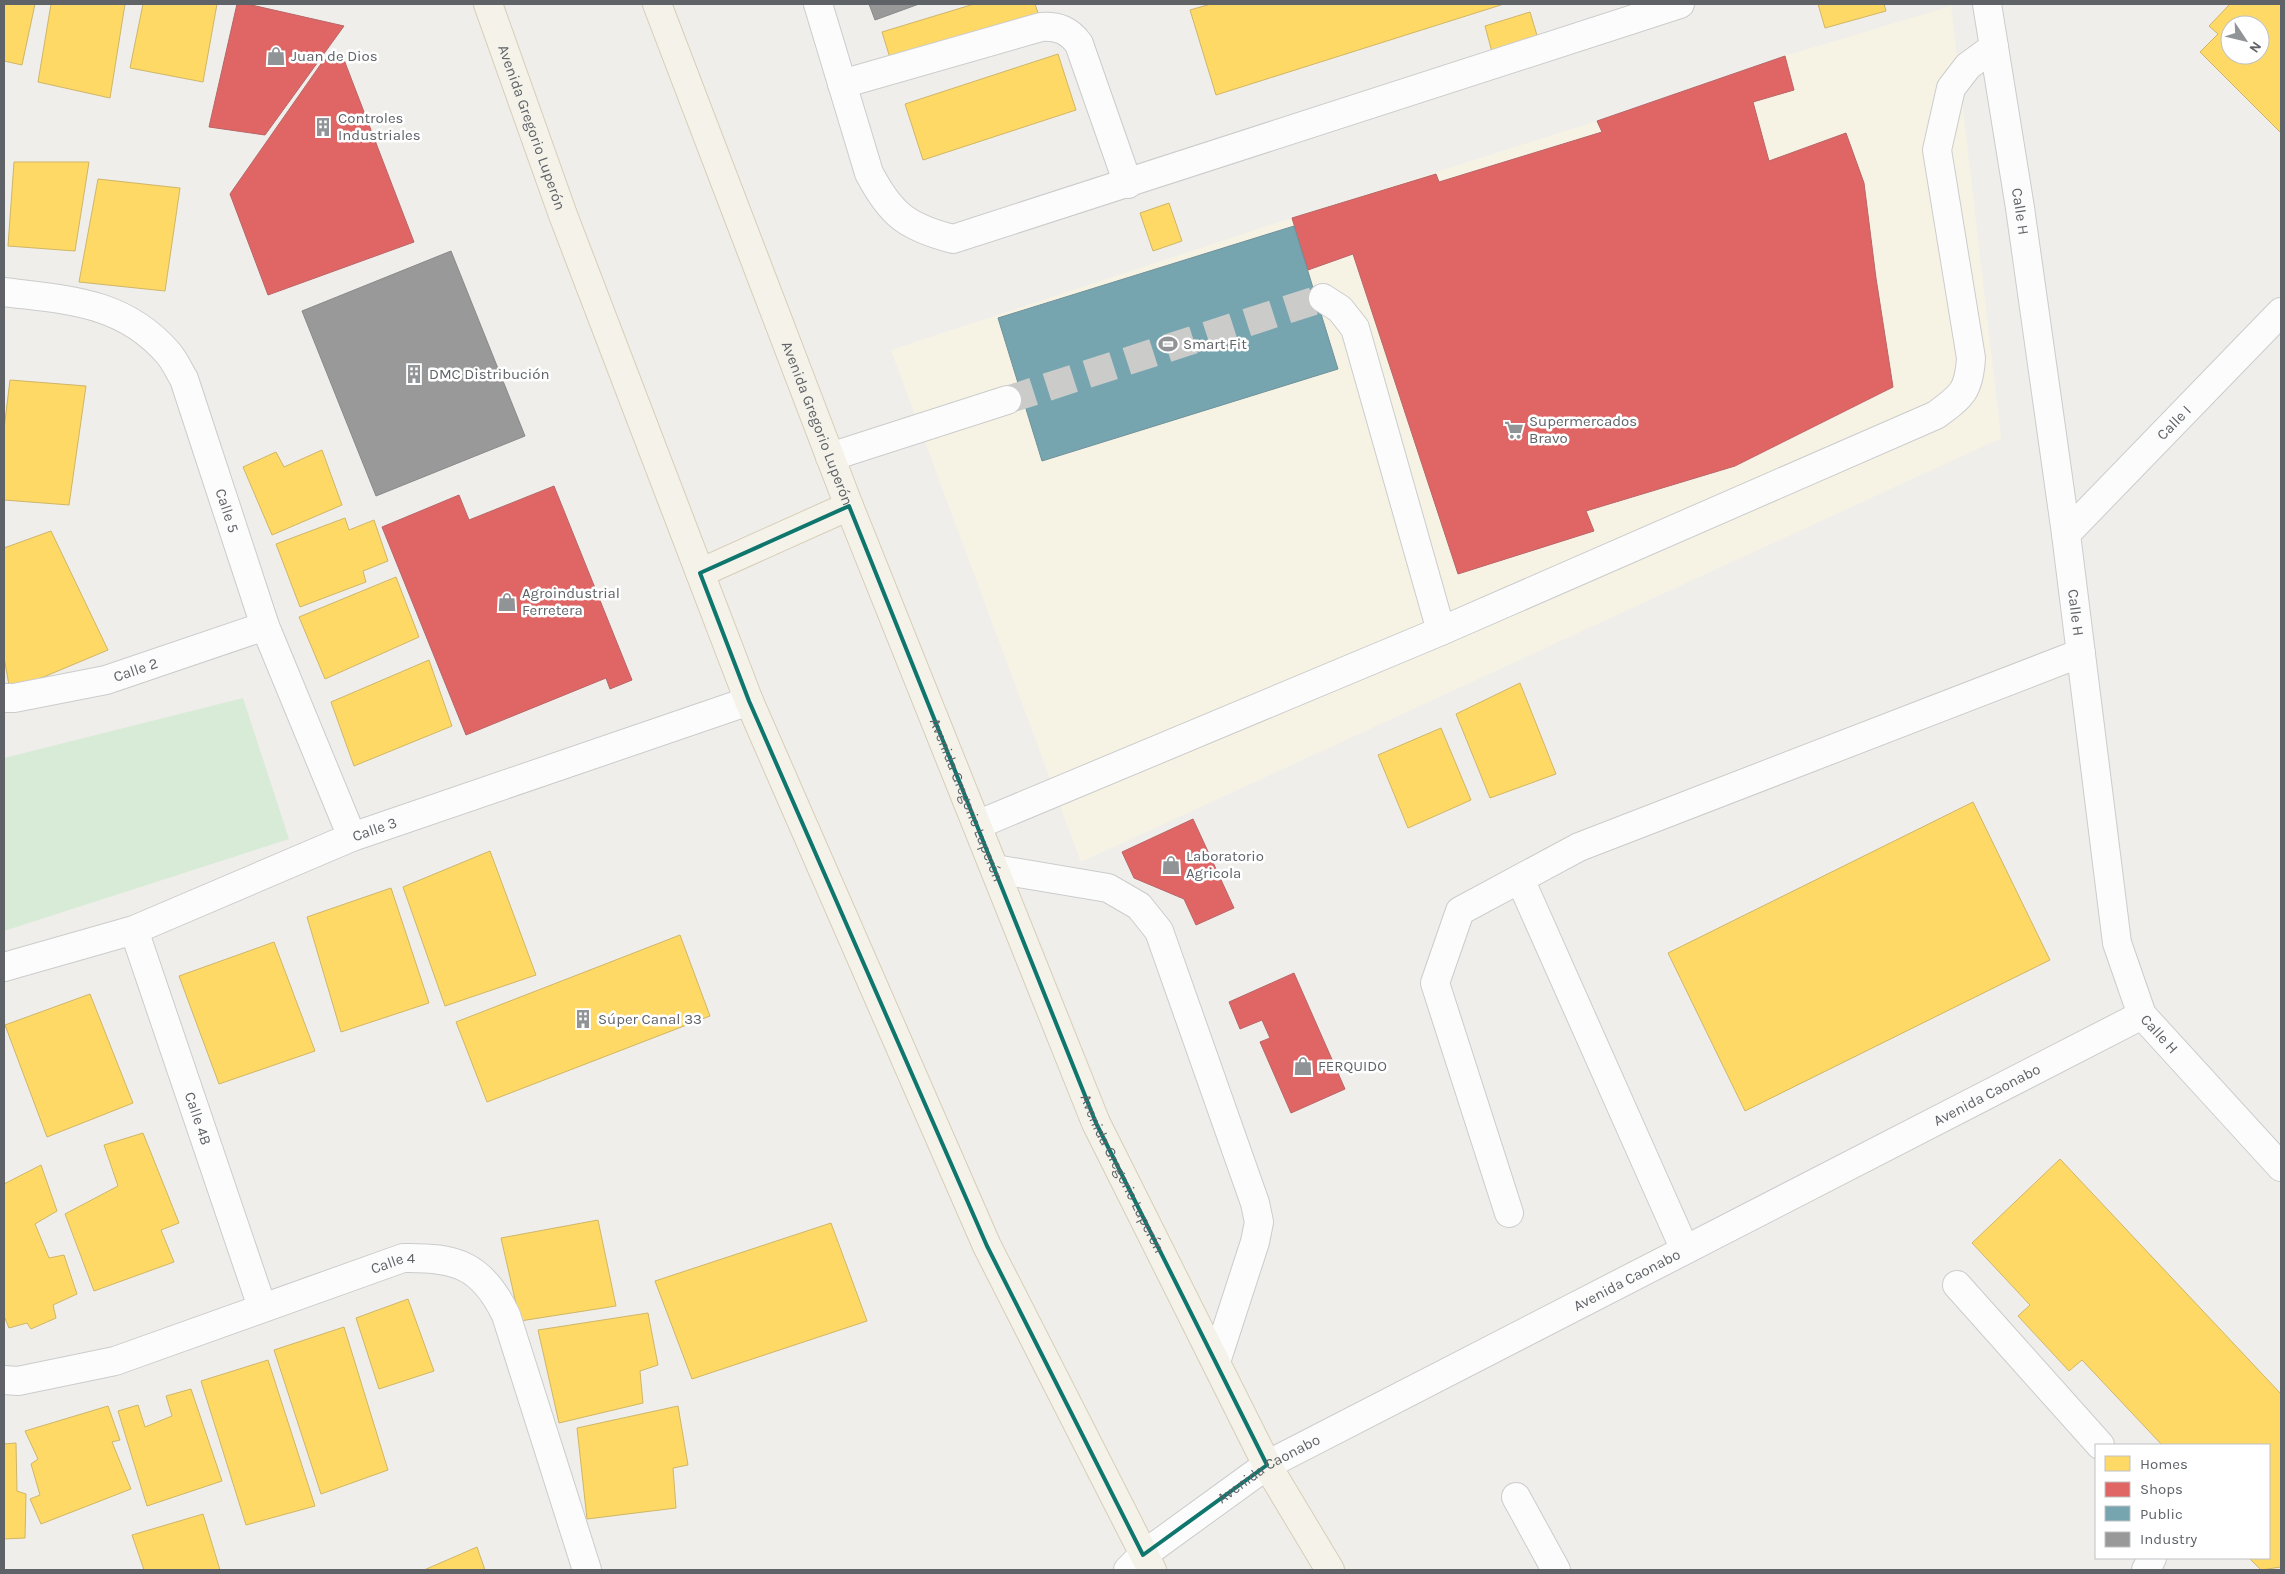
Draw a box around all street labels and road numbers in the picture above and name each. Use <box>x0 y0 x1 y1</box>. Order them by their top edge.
street label: Avenida Gregorio Luperón <box>494 42 570 213</box>
street label: Calle H <box>2008 187 2033 236</box>
street label: Avenida Gregorio Luperón <box>778 339 857 508</box>
street label: Calle I <box>2153 402 2195 444</box>
street label: Calle 5 <box>211 486 243 535</box>
street label: Calle H <box>2064 588 2088 637</box>
street label: Calle 2 <box>111 654 160 686</box>
street label: Avenida Gregorio Luperón <box>926 716 1007 884</box>
street label: Calle 3 <box>350 813 399 845</box>
street label: Calle H <box>2137 1011 2182 1057</box>
street label: Avenida Caonabo <box>1930 1060 2043 1130</box>
street label: Calle 4B <box>181 1090 215 1147</box>
street label: Avenida Gregorio Luperón <box>1076 1092 1168 1256</box>
street label: Avenida Caonabo <box>1570 1245 1683 1315</box>
street label: Calle 4 <box>368 1249 416 1278</box>
street label: Avenida Caonabo <box>1214 1430 1323 1507</box>

